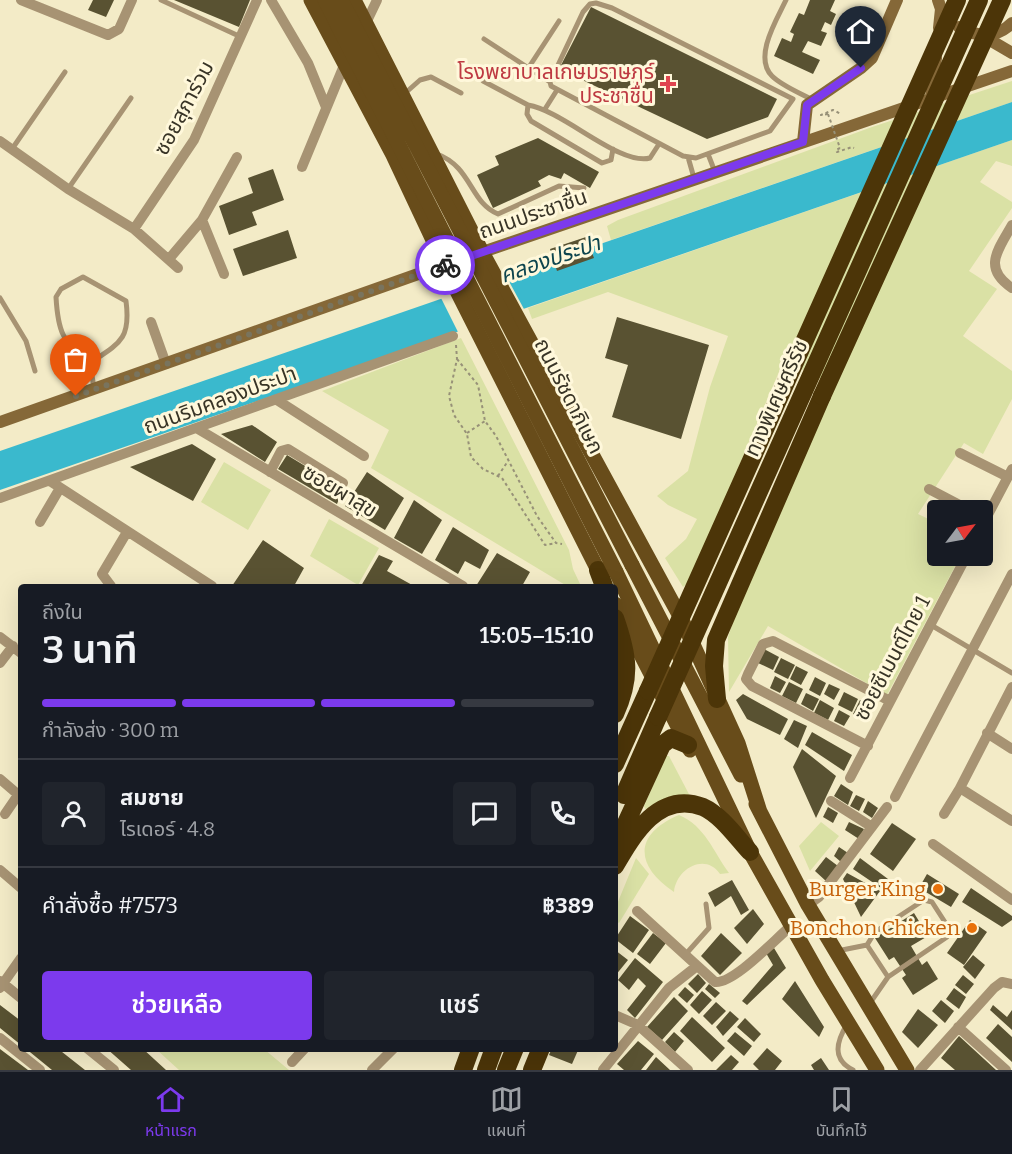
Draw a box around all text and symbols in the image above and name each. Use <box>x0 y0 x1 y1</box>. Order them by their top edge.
pin <box>835 6 886 68</box>
icon: home <box>844 15 877 48</box>
street label: ซอยสุภาร่วม <box>148 56 220 160</box>
place label: โรงพยาบาลเกษมราษฎร์ ประชาชื่น <box>457 59 655 109</box>
marker: โรงพยาบาลเกษมราษฎร์ ประชาชื่น <box>659 75 677 93</box>
street label: ถนนประชาชื่น <box>475 181 591 245</box>
water label: คลองประปา <box>496 229 605 289</box>
courier <box>415 235 475 295</box>
icon: bike <box>429 249 462 282</box>
pin <box>50 334 101 396</box>
street label: ถนนรัชดาภิเษก <box>529 334 609 458</box>
street label: ทางพิเศษศรีรัช <box>739 336 813 460</box>
icon: bag <box>59 343 92 376</box>
street label: ถนนริมคลองประปา <box>140 360 300 440</box>
street label: ซอยผาสุข <box>298 459 382 523</box>
north arrow <box>927 500 993 566</box>
map controls <box>927 500 993 566</box>
street label: ซอยซีเมนต์ไทย 1 <box>848 591 936 725</box>
text: ถึงใน <box>42 600 83 624</box>
text: 15:05–15:10 <box>480 622 594 649</box>
text: 3 นาที <box>42 627 138 673</box>
text: กำลังส่ง · 300 m <box>42 718 179 742</box>
button: person <box>42 782 105 845</box>
button: chat <box>453 782 516 845</box>
button: phone <box>531 782 594 845</box>
text: สมชาย <box>120 784 184 811</box>
text: ไรเดอร์ · 4.8 <box>120 817 215 841</box>
place label: Burger King <box>809 876 926 902</box>
marker: Burger King <box>931 882 945 896</box>
text: คำสั่งซื้อ #7573 <box>42 892 178 919</box>
text: ฿389 <box>542 892 594 919</box>
place label: Bonchon Chicken <box>790 915 960 941</box>
marker: Bonchon Chicken <box>965 921 979 935</box>
button: ช่วยเหลือ <box>42 971 312 1040</box>
button: แชร์ <box>324 971 594 1040</box>
tab: หน้าแรก <box>145 1083 197 1143</box>
tab: แผนที่ <box>487 1083 526 1143</box>
tab: บันทึกไว้ <box>816 1083 867 1143</box>

